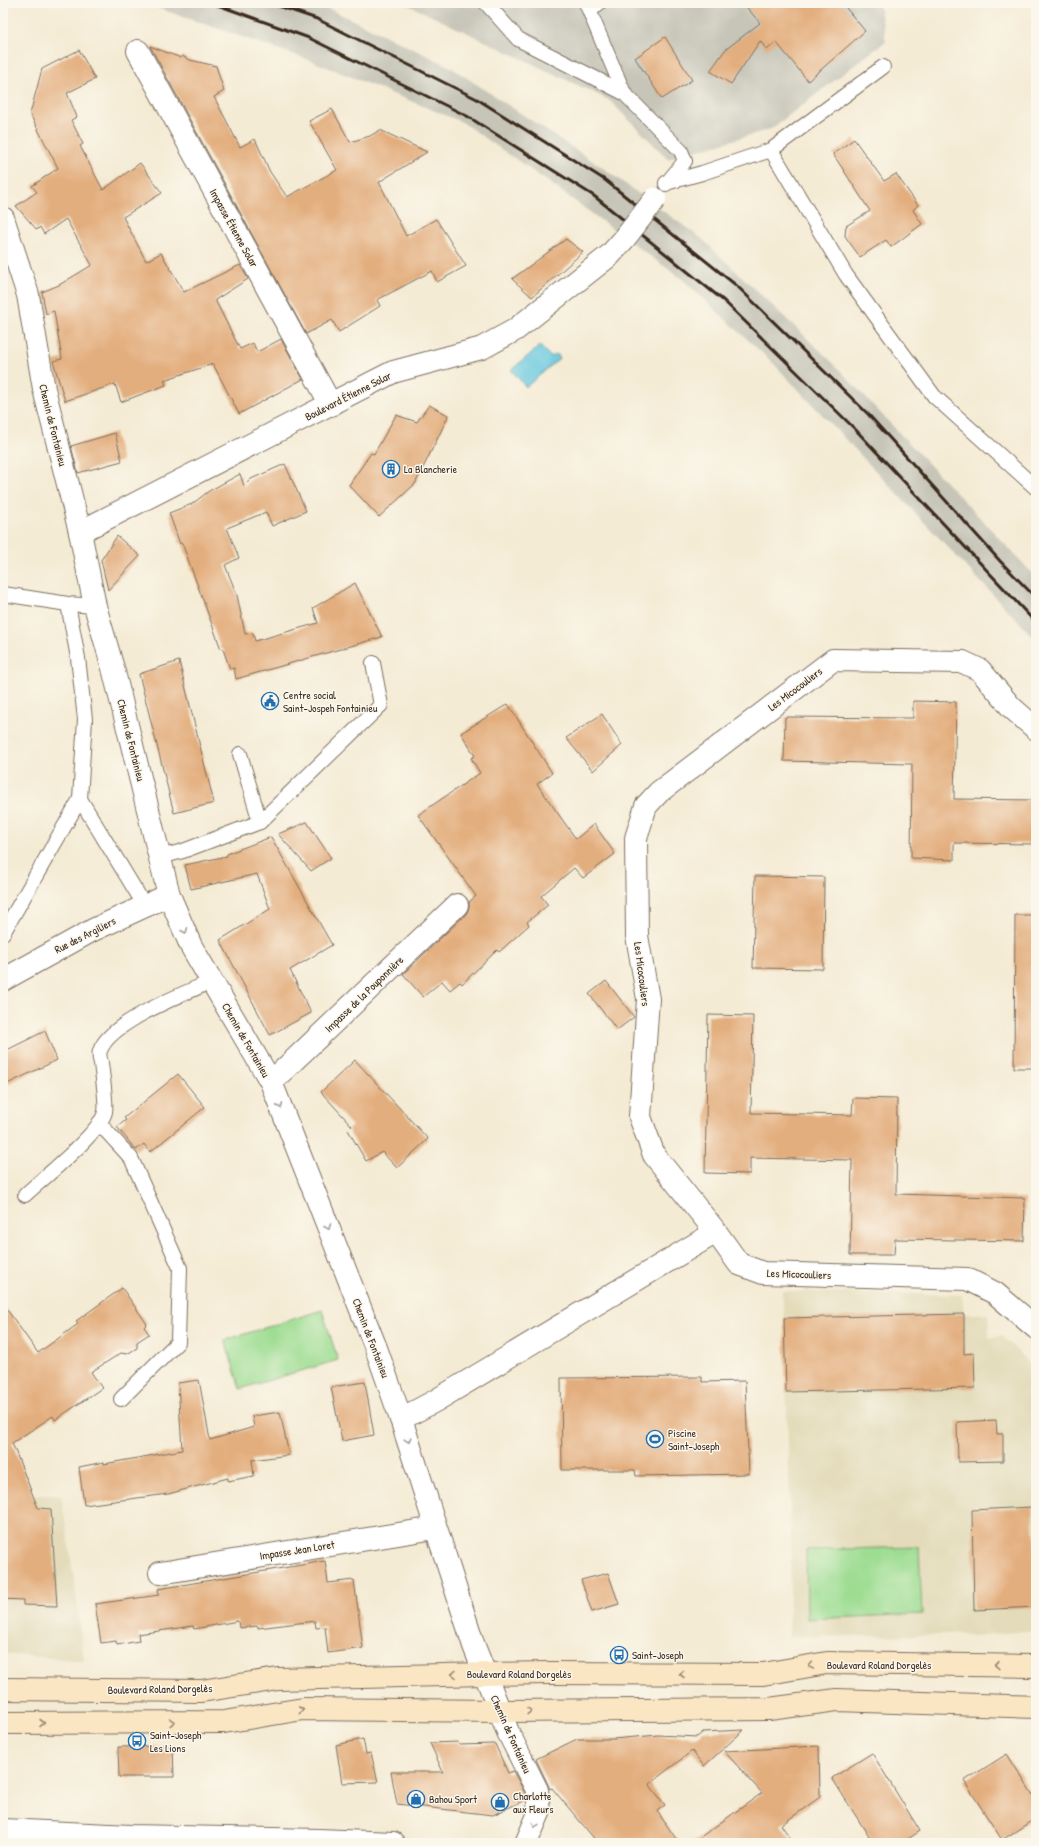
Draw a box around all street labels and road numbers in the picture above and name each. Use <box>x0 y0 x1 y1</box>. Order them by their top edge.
street label: Impasse Étienne Solar <box>207 186 262 270</box>
street label: Boulevard Étienne Solar <box>303 368 394 424</box>
street label: Chemin de Fontainieu <box>36 383 70 468</box>
street label: Les Micocouliers <box>765 664 825 714</box>
street label: Chemin de Fontainieu <box>114 698 148 783</box>
street label: Rue des Argiliers <box>52 914 118 956</box>
street label: Les Micocouliers <box>631 941 653 1007</box>
street label: Impasse de la Pouponnière <box>322 952 407 1035</box>
street label: Chemin de Fontainieu <box>219 1000 273 1080</box>
street label: Les Micocouliers <box>767 1266 831 1282</box>
street label: Chemin de Fontainieu <box>349 1296 393 1380</box>
street label: Impasse Jean Loret <box>259 1537 336 1563</box>
street label: Boulevard Roland Dorgelès <box>827 1658 931 1672</box>
street label: Boulevard Roland Dorgelès <box>467 1667 571 1681</box>
street label: Boulevard Roland Dorgelès <box>108 1681 212 1697</box>
street label: Chemin de Fontainieu <box>488 1693 535 1776</box>

